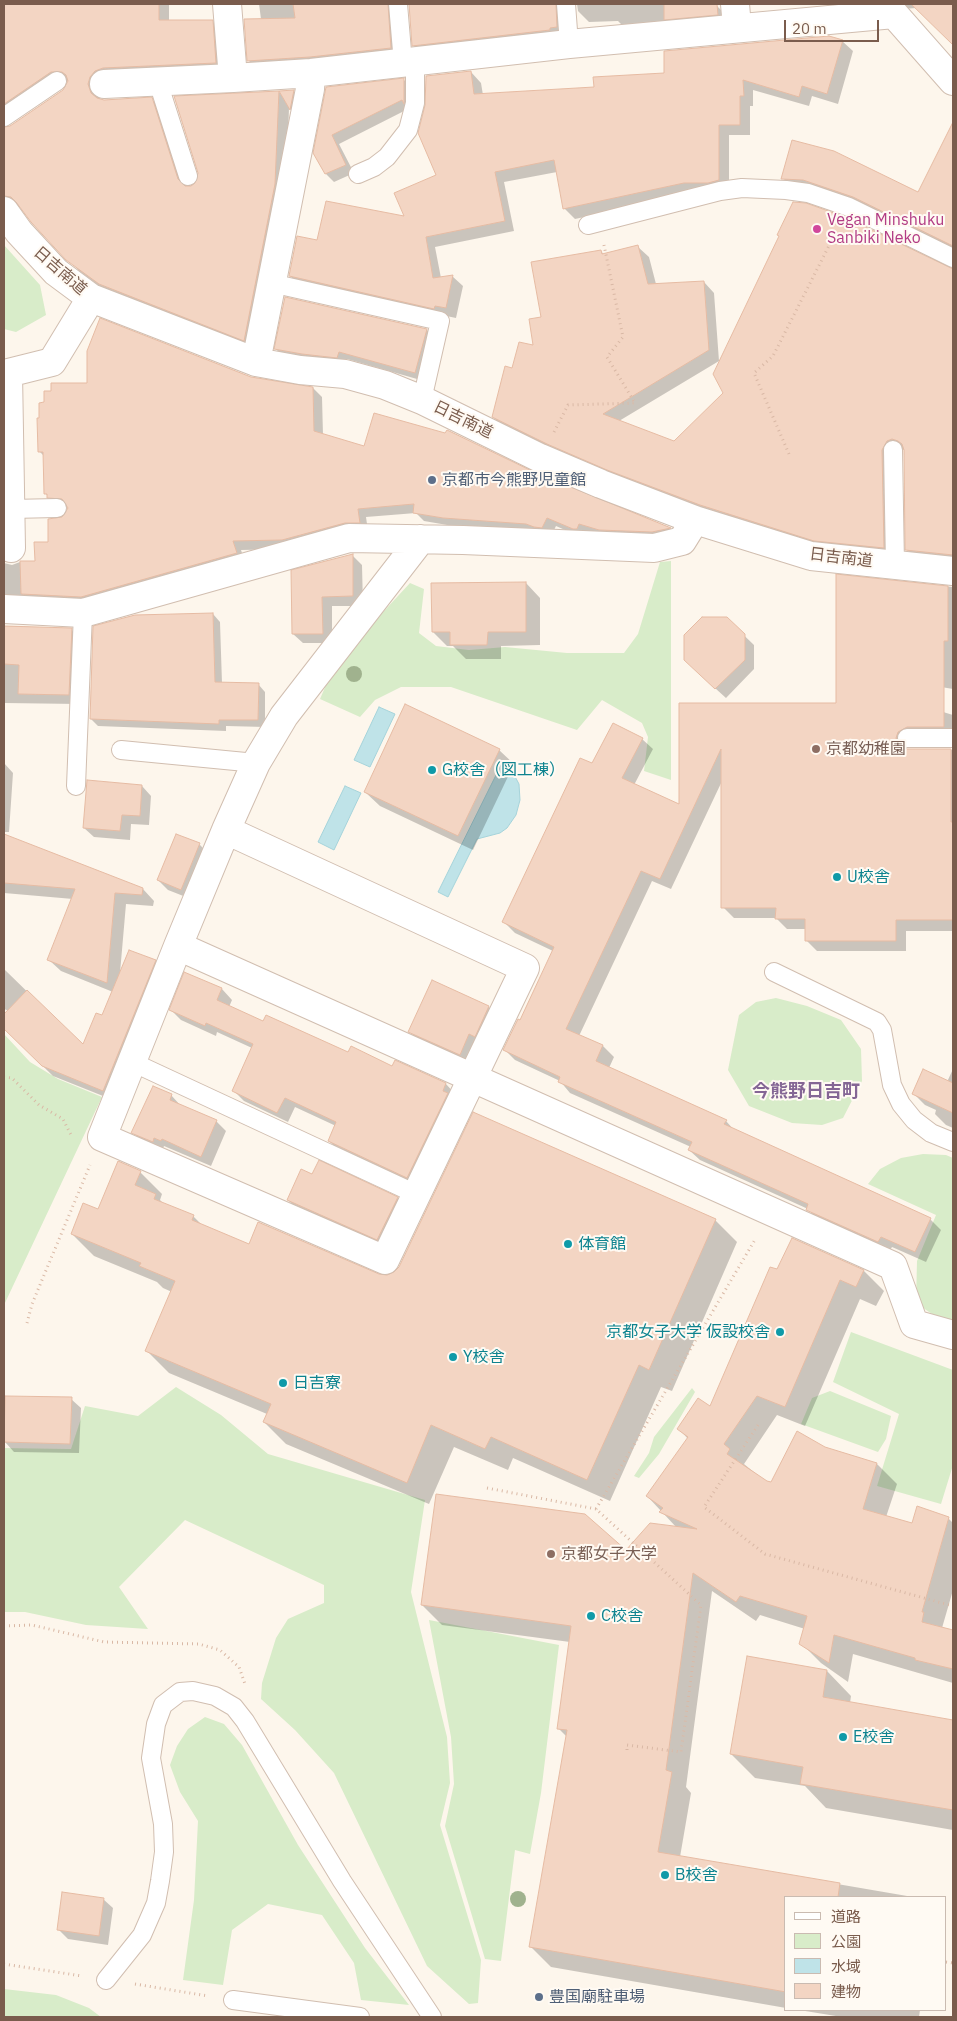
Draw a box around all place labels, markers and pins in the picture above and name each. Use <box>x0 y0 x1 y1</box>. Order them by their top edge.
place label: Vegan Minshuku Sanbiki Neko <box>827 210 944 248</box>
marker: Vegan Minshuku Sanbiki Neko <box>811 223 823 235</box>
place label: 京都市今熊野児童館 <box>442 470 586 490</box>
marker: 京都市今熊野児童館 <box>426 474 438 486</box>
place label: 京都幼稚園 <box>826 739 906 759</box>
marker: 京都幼稚園 <box>810 743 822 755</box>
place label: G校舎（図工棟） <box>442 760 565 780</box>
marker: G校舎（図工棟） <box>426 764 438 776</box>
place label: U校舎 <box>847 867 890 887</box>
marker: U校舎 <box>831 871 843 883</box>
place label: 体育館 <box>578 1234 626 1254</box>
marker: 体育館 <box>562 1238 574 1250</box>
place label: 京都女子大学 仮設校舎 <box>606 1322 770 1342</box>
marker: 京都女子大学 仮設校舎 <box>774 1326 786 1338</box>
place label: Y校舎 <box>463 1347 504 1367</box>
marker: Y校舎 <box>447 1351 459 1363</box>
place label: 日吉寮 <box>293 1373 341 1393</box>
marker: 日吉寮 <box>277 1377 289 1389</box>
place label: 京都女子大学 <box>561 1544 657 1564</box>
marker: 京都女子大学 <box>545 1548 557 1560</box>
place label: C校舎 <box>601 1606 643 1626</box>
marker: C校舎 <box>585 1610 597 1622</box>
place label: E校舎 <box>853 1727 894 1747</box>
marker: E校舎 <box>837 1731 849 1743</box>
place label: B校舎 <box>675 1865 717 1885</box>
marker: B校舎 <box>659 1869 671 1881</box>
place label: 豊国廟駐車場 <box>549 1987 645 2007</box>
marker: 豊国廟駐車場 <box>533 1991 545 2003</box>

